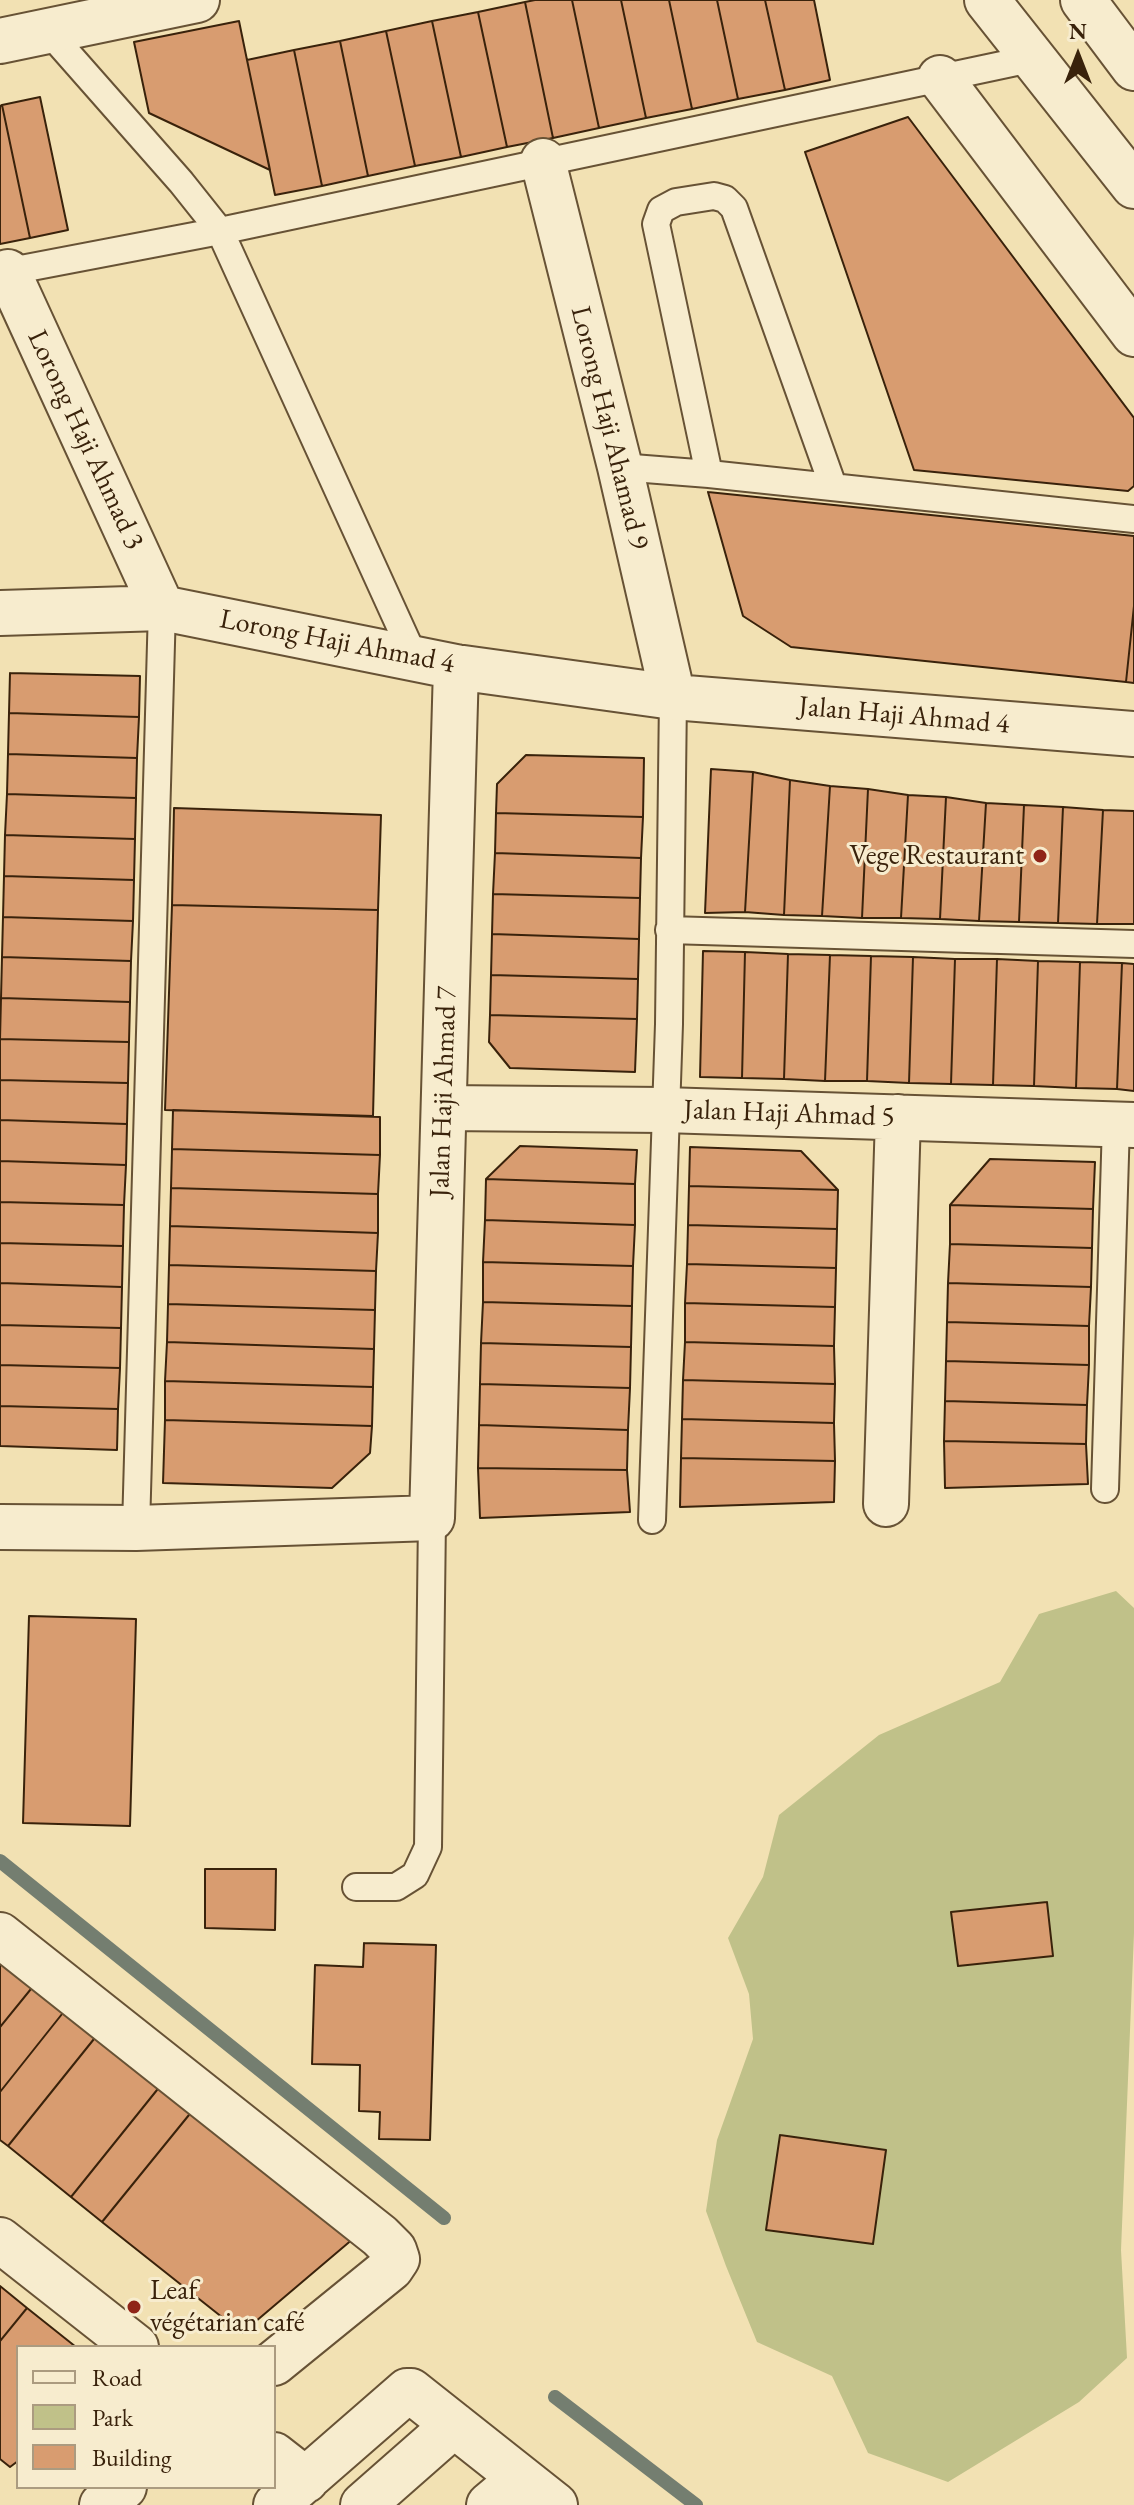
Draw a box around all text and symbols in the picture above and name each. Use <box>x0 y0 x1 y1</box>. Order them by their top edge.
north arrow <box>1038 16 1118 96</box>
text: N <box>1069 17 1087 46</box>
street label: Lorong Haji Ahamad 9 <box>563 303 655 553</box>
street label: Lorong Haji Ahmad 3 <box>19 325 151 555</box>
street label: Lorong Haji Ahmad 4 <box>217 603 457 681</box>
street label: Jalan Haji Ahmad 4 <box>797 690 1011 742</box>
place label: Vege Restaurant <box>850 839 1024 873</box>
marker: Vege Restaurant <box>1031 847 1049 865</box>
street label: Jalan Haji Ahmad 7 <box>424 986 464 1198</box>
street label: Jalan Haji Ahmad 5 <box>683 1094 895 1134</box>
place label: Leaf végétarian café <box>150 2274 305 2340</box>
marker: Leaf végétarian café <box>125 2298 143 2316</box>
legend <box>16 2345 276 2489</box>
text: Road <box>92 2362 142 2393</box>
text: Park <box>92 2402 133 2433</box>
text: Building <box>92 2442 172 2473</box>

